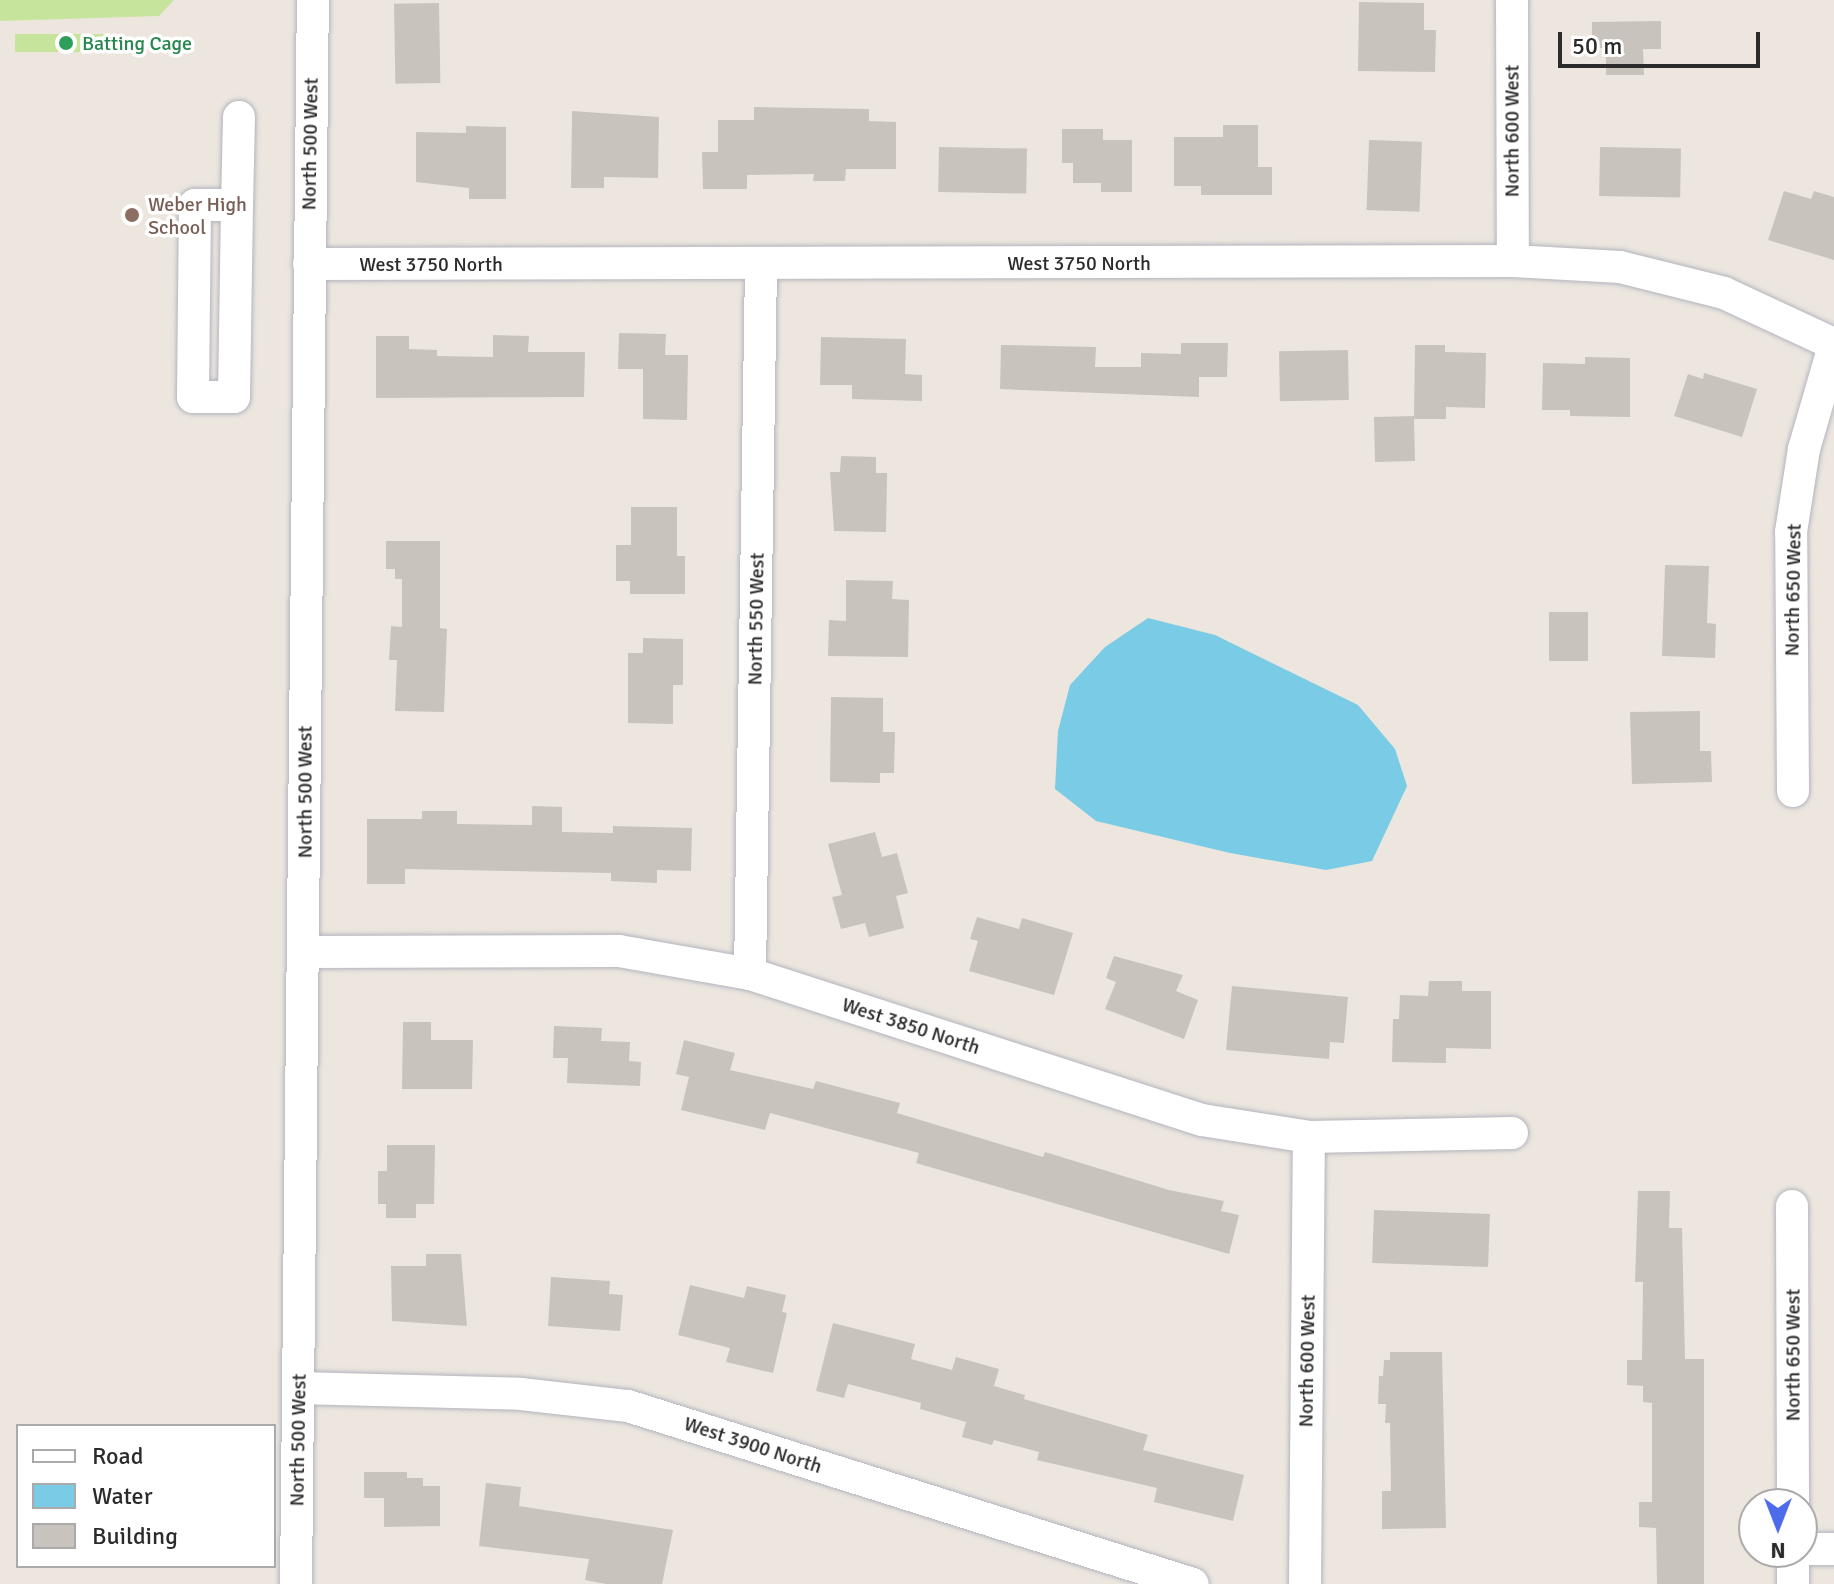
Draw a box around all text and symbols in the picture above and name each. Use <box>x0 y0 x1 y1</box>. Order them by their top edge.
scale bar <box>1562 16 1764 66</box>
place label: Batting Cage <box>82 31 192 55</box>
text: 50 m <box>1572 31 1622 61</box>
marker: Batting Cage <box>57 34 75 52</box>
street label: North 600 West <box>1500 65 1524 197</box>
street label: North 500 West <box>297 77 323 211</box>
place label: Weber High School <box>148 192 247 239</box>
marker: Weber High School <box>123 206 141 224</box>
street label: West 3750 North <box>1007 251 1151 275</box>
street label: West 3750 North <box>359 252 503 276</box>
street label: North 650 West <box>1780 523 1806 657</box>
street label: North 550 West <box>743 552 769 686</box>
street label: North 500 West <box>293 726 317 858</box>
street label: West 3850 North <box>839 992 983 1060</box>
street label: North 650 West <box>1781 1289 1805 1421</box>
street label: North 600 West <box>1294 1294 1320 1428</box>
street label: North 500 West <box>285 1373 311 1507</box>
street label: West 3900 North <box>681 1411 825 1479</box>
legend <box>16 1424 276 1568</box>
text: Road <box>92 1441 143 1471</box>
text: Water <box>92 1481 152 1511</box>
north arrow <box>1738 1488 1818 1568</box>
text: Building <box>92 1521 178 1551</box>
text: N <box>1770 1537 1786 1564</box>

